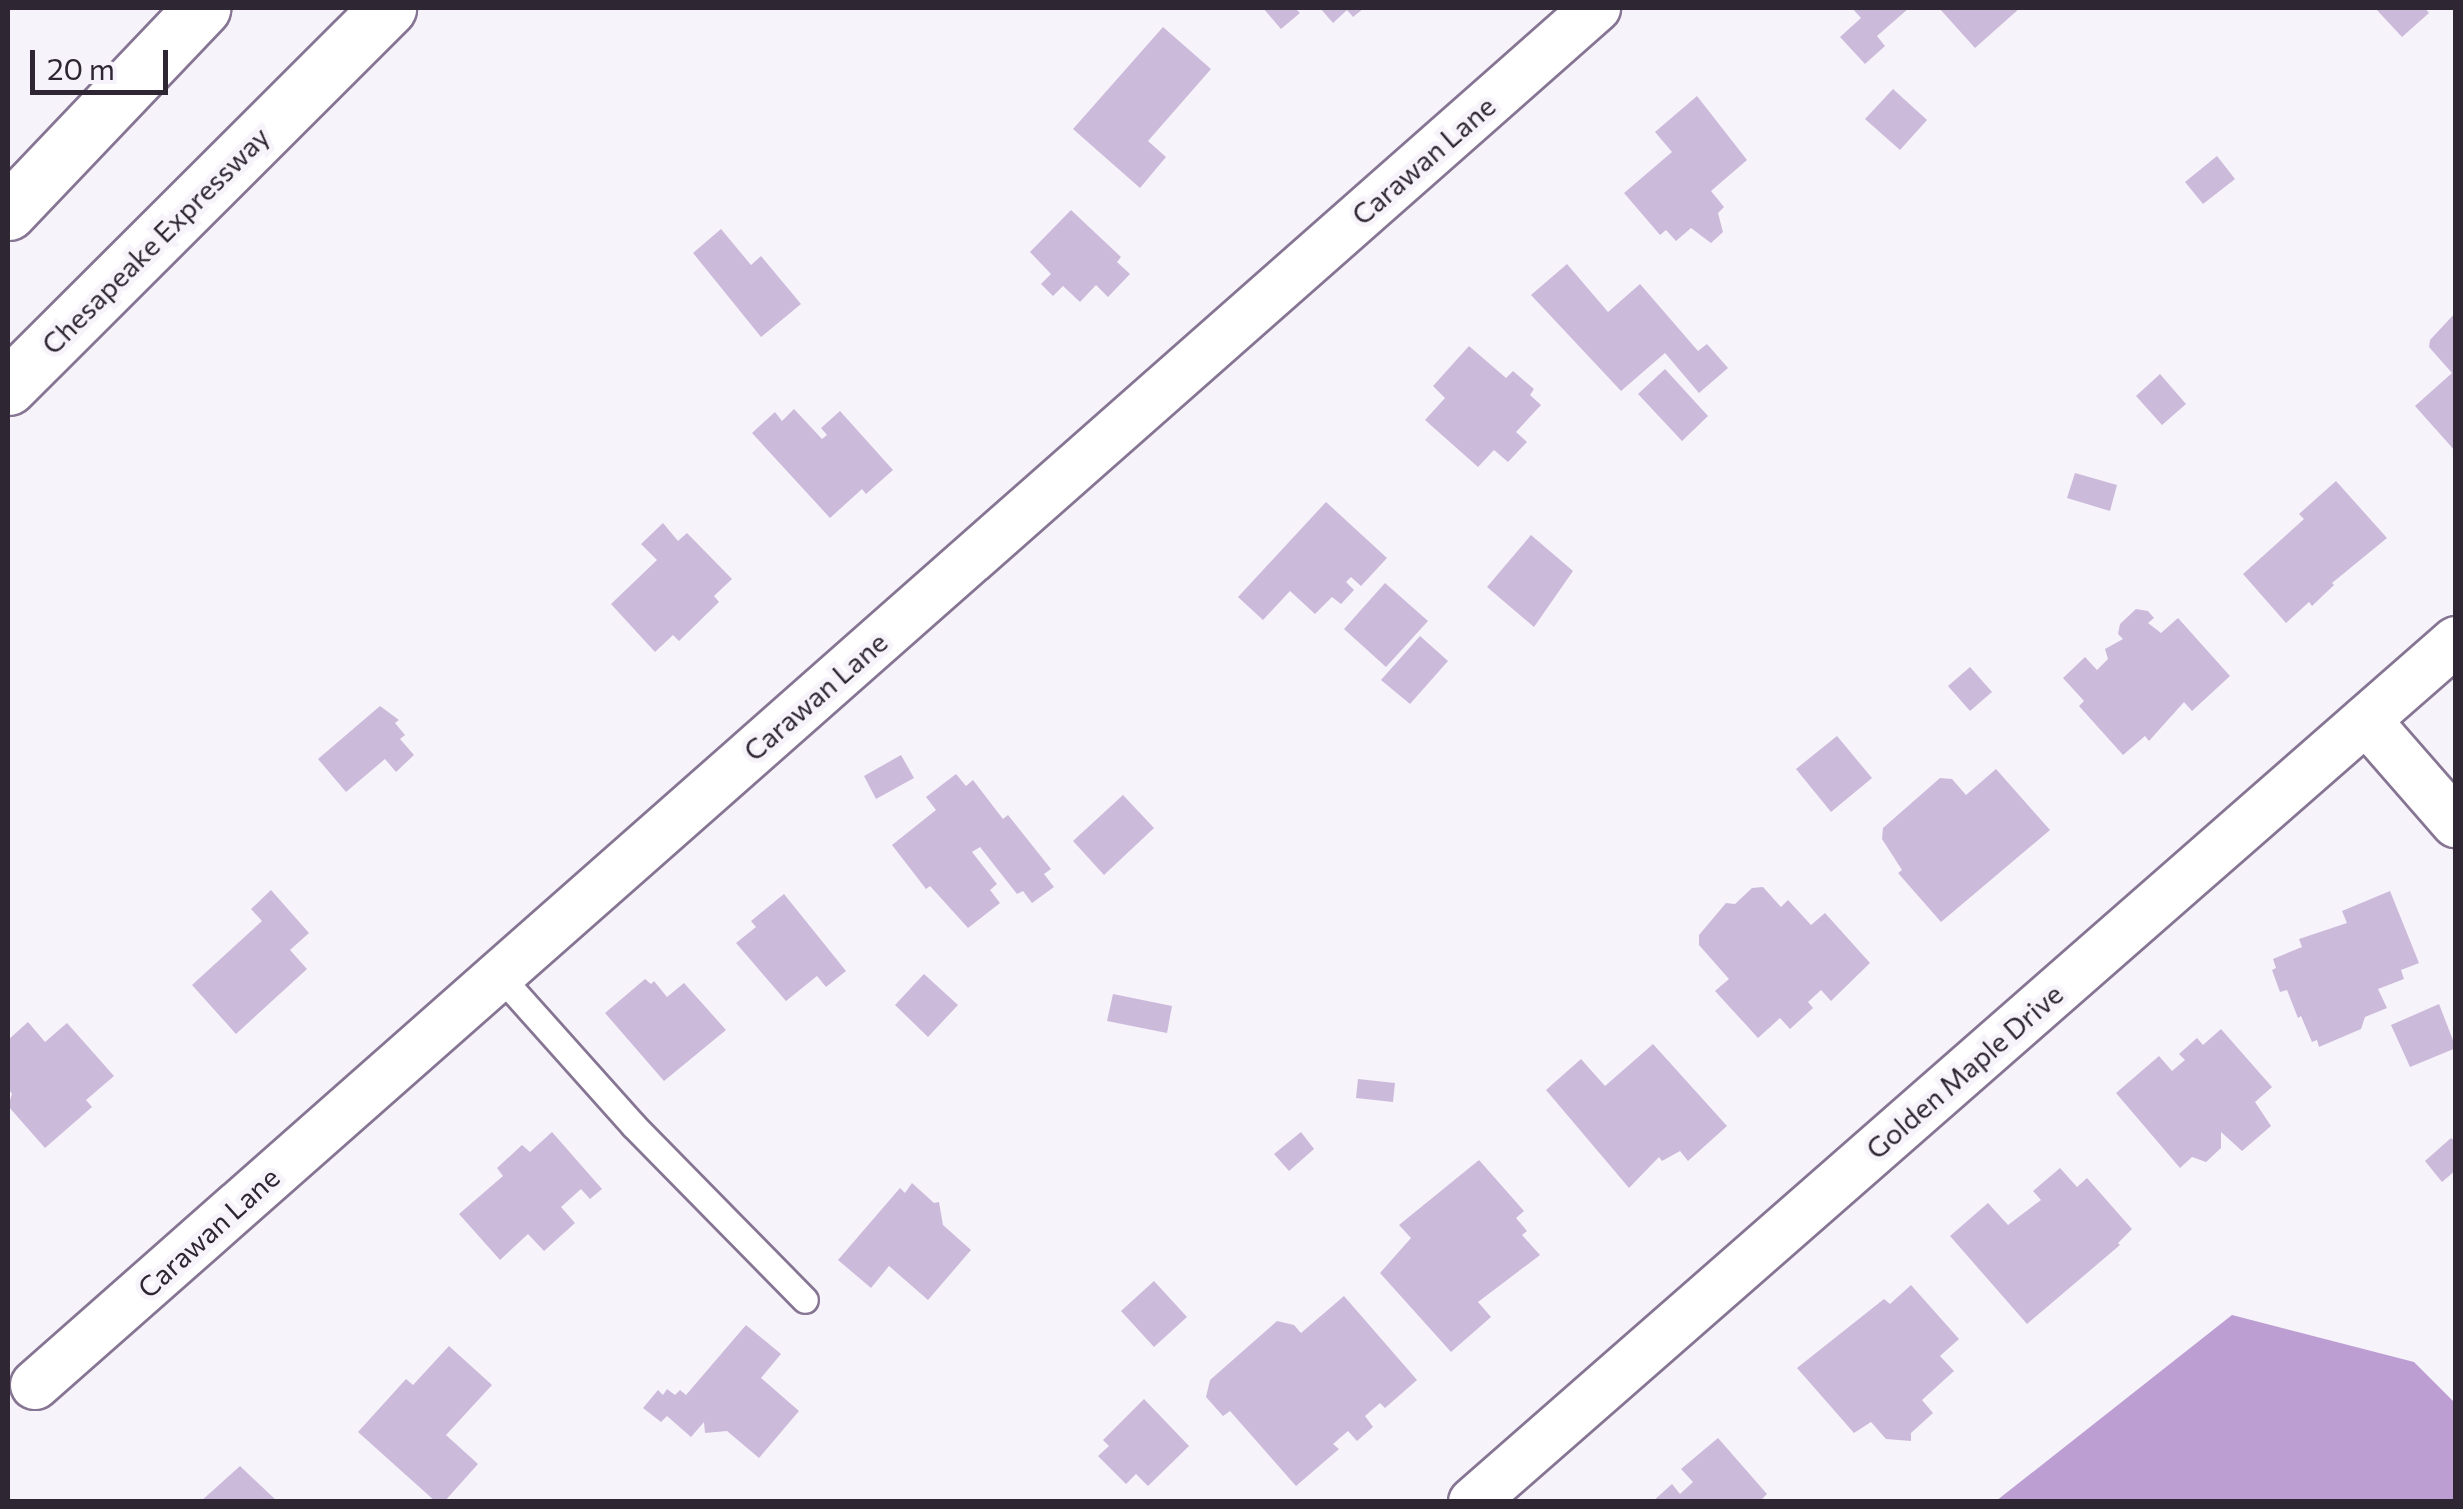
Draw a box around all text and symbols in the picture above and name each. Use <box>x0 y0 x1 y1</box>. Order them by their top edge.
scale bar <box>35 30 172 92</box>
text: 20 m <box>47 49 115 86</box>
street label: Carawan Lane <box>1345 89 1501 231</box>
street label: Chesapeake Expressway <box>34 119 276 361</box>
street label: Carawan Lane <box>737 625 893 767</box>
street label: Golden Maple Drive <box>1859 977 2069 1165</box>
street label: Carawan Lane <box>130 1160 286 1304</box>

